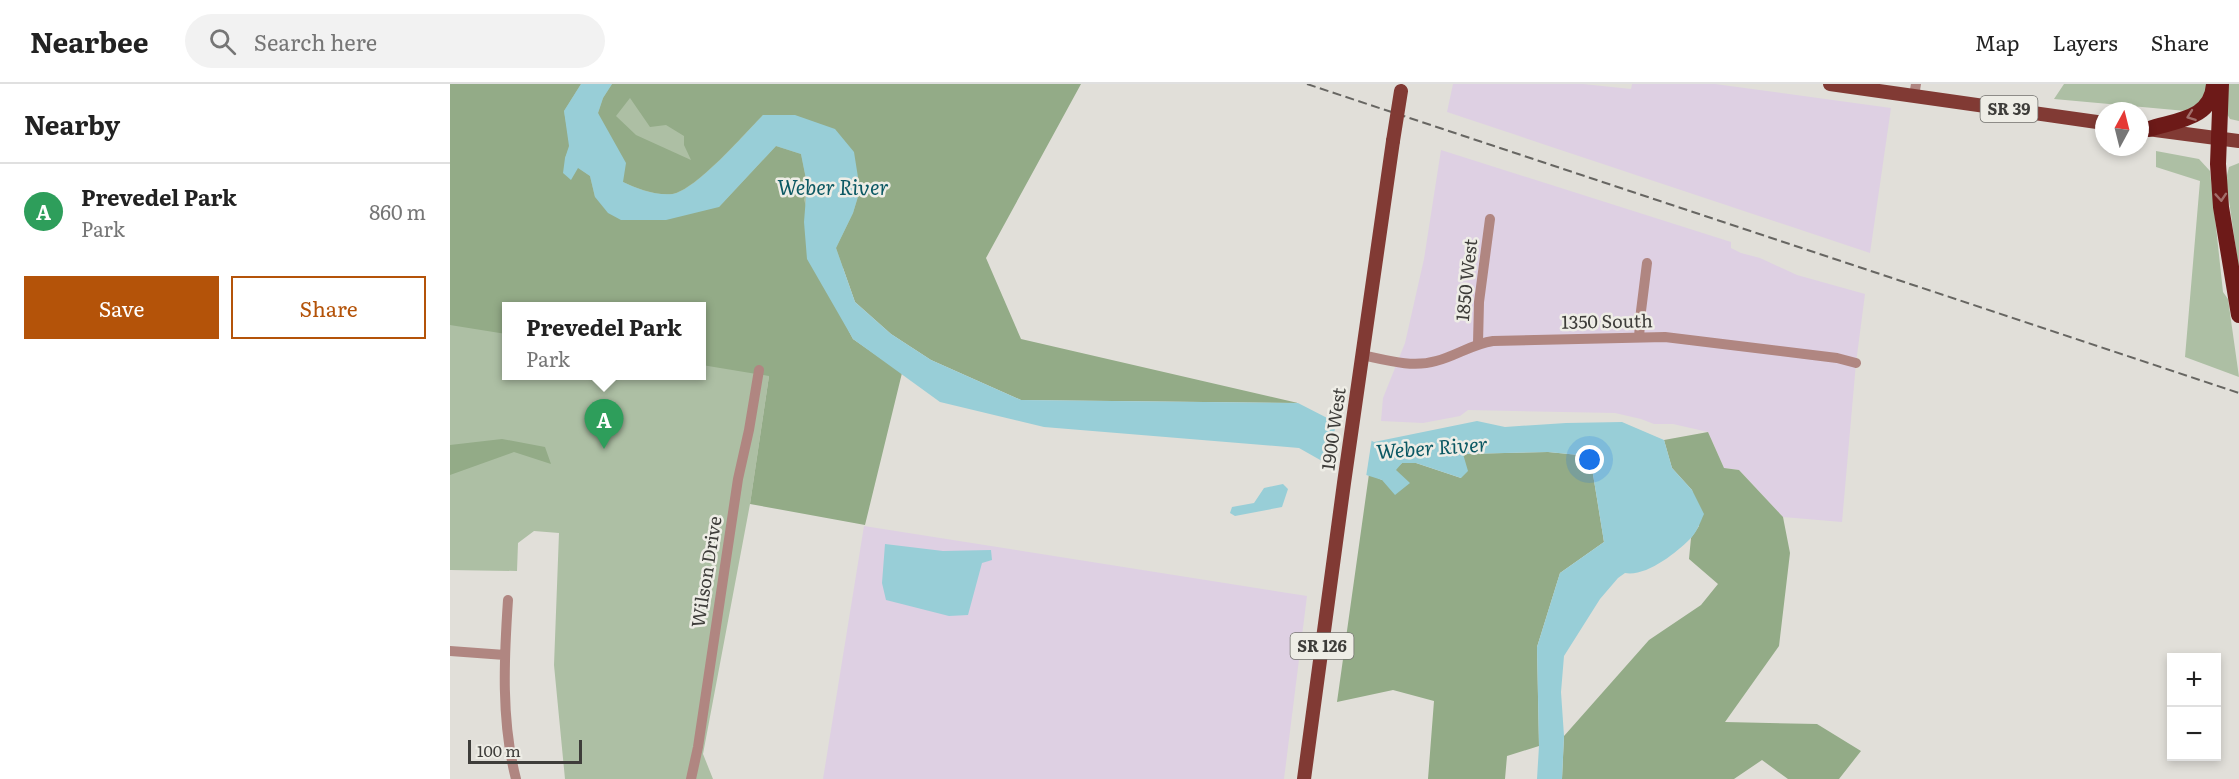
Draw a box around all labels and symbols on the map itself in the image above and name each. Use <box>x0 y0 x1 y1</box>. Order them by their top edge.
road number: SR 39 <box>1980 96 2038 122</box>
north arrow <box>2095 102 2149 156</box>
one-way arrow <box>2186 108 2196 121</box>
water label: Weber River <box>777 171 889 201</box>
one-way arrow <box>2214 193 2227 202</box>
street label: 1850 West <box>1448 237 1483 322</box>
street label: 1350 South <box>1561 306 1653 335</box>
street label: 1900 West <box>1313 385 1352 472</box>
pin: A <box>584 400 624 449</box>
water label: Weber River <box>1375 427 1489 465</box>
your location <box>1575 445 1604 474</box>
street label: Wilson Drive <box>683 514 728 630</box>
road number: SR 126 <box>1290 633 1354 659</box>
scale bar <box>468 737 582 764</box>

